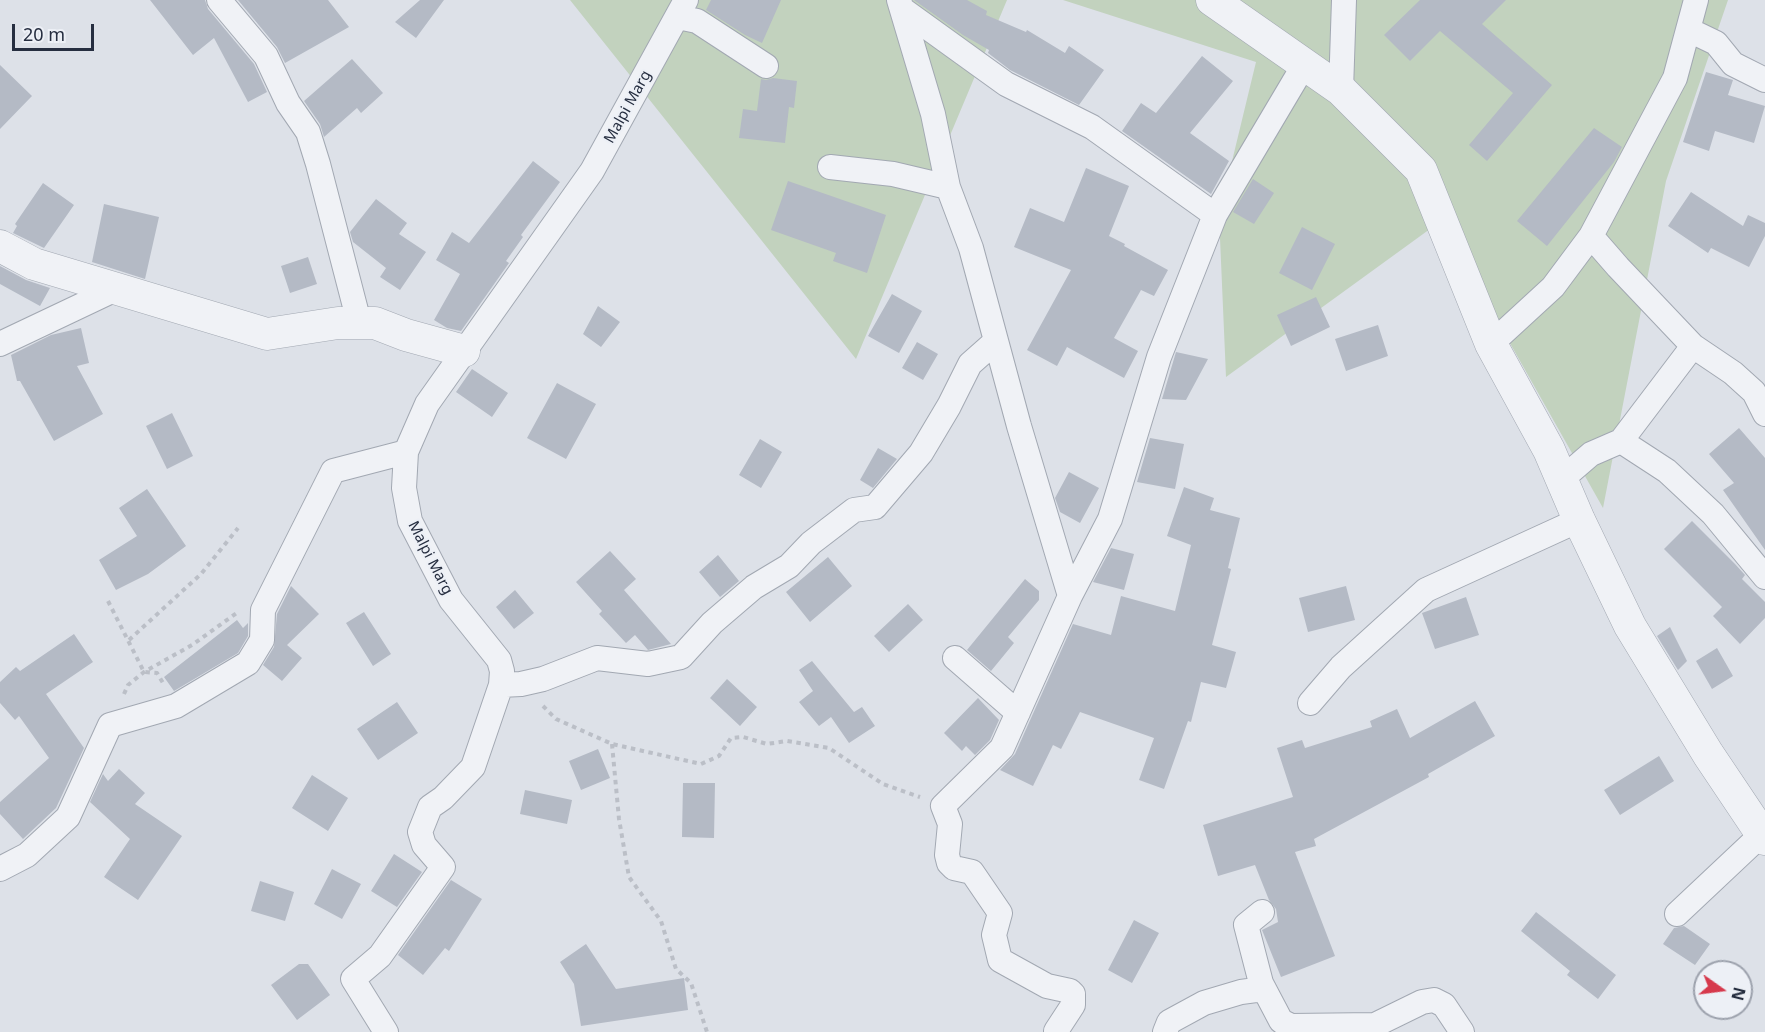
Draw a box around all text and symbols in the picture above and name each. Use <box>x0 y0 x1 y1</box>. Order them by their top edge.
scale bar <box>15 12 98 50</box>
text: 20 m <box>23 22 65 46</box>
street label: Malpi Marg <box>601 68 655 146</box>
street label: Malpi Marg <box>404 518 456 598</box>
north arrow <box>1693 960 1753 1020</box>
text: N <box>1726 985 1751 1003</box>

